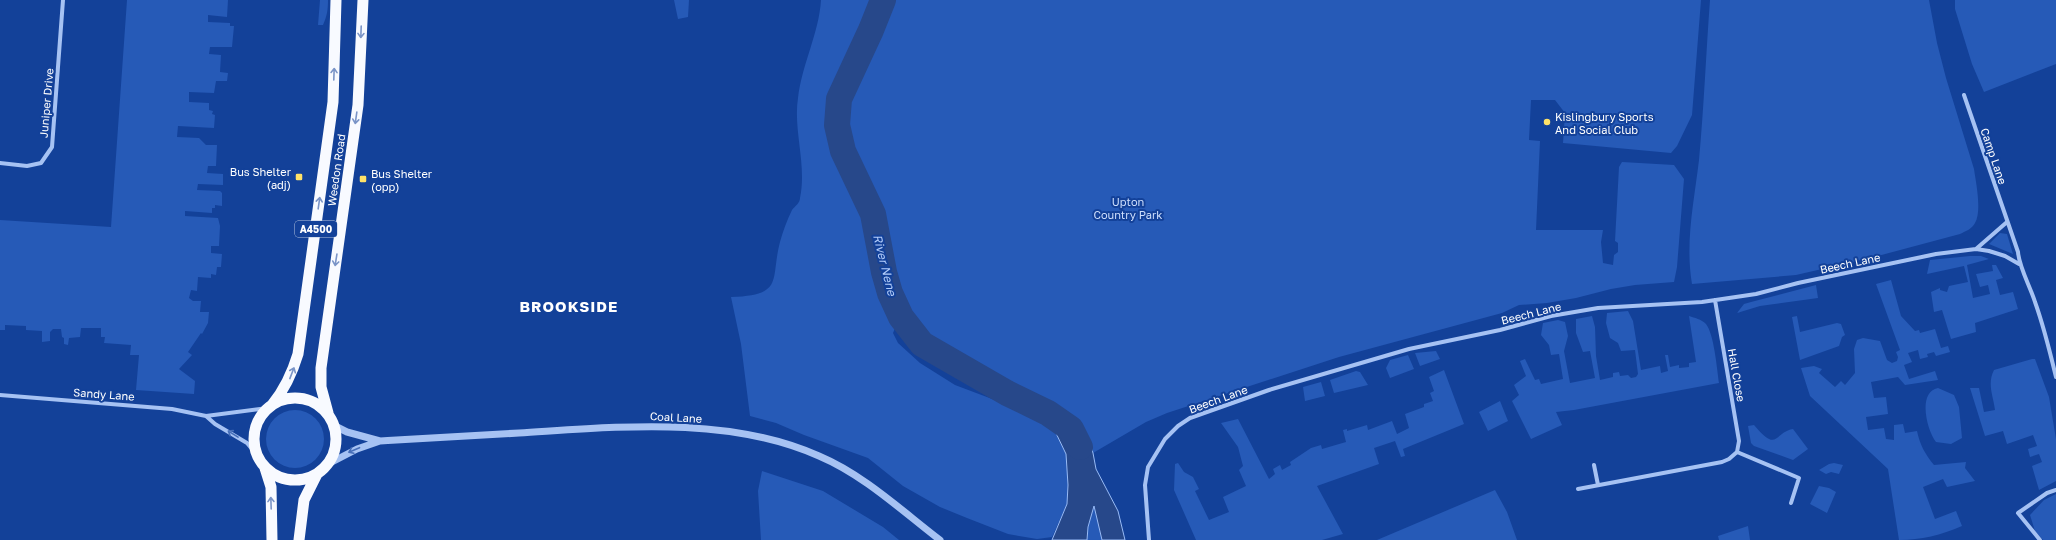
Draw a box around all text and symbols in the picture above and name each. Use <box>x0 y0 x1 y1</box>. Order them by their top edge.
one-way arrow <box>358 25 365 38</box>
street label: Juniper Drive <box>36 68 56 138</box>
one-way arrow <box>330 68 338 81</box>
place label: Kislingbury Sports And Social Club <box>1555 110 1654 136</box>
one-way arrow <box>352 111 360 124</box>
marker: Kislingbury Sports And Social Club <box>1542 117 1552 127</box>
street label: Camp Lane <box>1978 126 2010 186</box>
street label: Weedon Road <box>325 133 347 207</box>
place label: Bus Shelter (adj) <box>230 165 292 191</box>
place label: Bus Shelter (opp) <box>371 167 433 193</box>
marker: Bus Shelter (adj) <box>294 172 304 182</box>
marker: Bus Shelter (opp) <box>358 174 368 184</box>
park label: Upton Country Park <box>1093 195 1163 221</box>
one-way arrow <box>315 197 323 210</box>
road number: A4500 <box>295 221 337 237</box>
water label: River Nene <box>870 233 900 298</box>
street label: Beech Lane <box>1819 250 1881 276</box>
one-way arrow <box>332 253 340 266</box>
district label: BROOKSIDE <box>520 297 618 315</box>
street label: Beech Lane <box>1500 299 1562 327</box>
street label: Hall Close <box>1726 347 1748 403</box>
one-way arrow <box>289 367 297 379</box>
street label: Beech Lane <box>1187 382 1249 416</box>
street label: Sandy Lane <box>73 385 135 403</box>
street label: Coal Lane <box>650 409 702 425</box>
one-way arrow <box>227 430 238 438</box>
one-way arrow <box>349 447 361 454</box>
one-way arrow <box>268 497 275 510</box>

